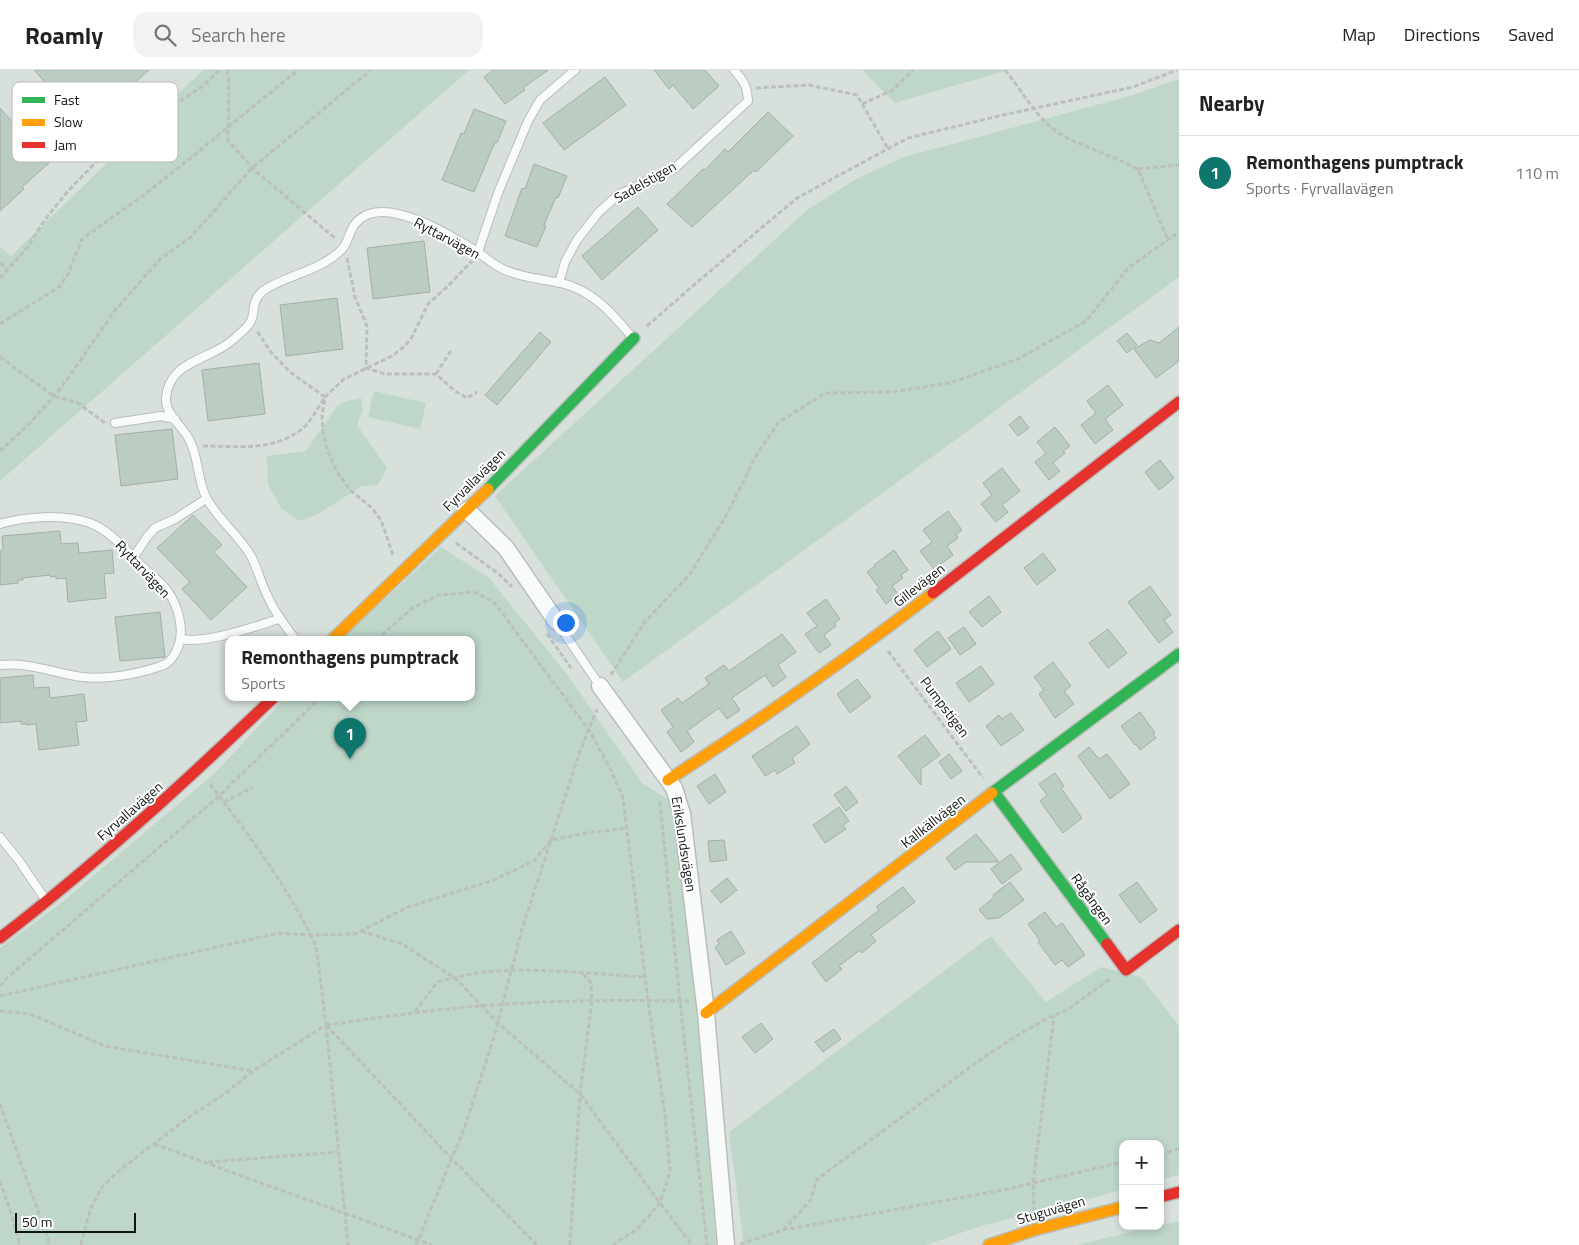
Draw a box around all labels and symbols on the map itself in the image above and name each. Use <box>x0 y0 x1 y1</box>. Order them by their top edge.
legend <box>12 82 178 162</box>
text: Fast <box>54 89 79 110</box>
text: Slow <box>54 111 83 132</box>
text: Jam <box>54 134 77 155</box>
street label: Sadelstigen <box>610 155 680 208</box>
street label: Ryttarvägen <box>410 211 484 264</box>
street label: Fyrvallavägen <box>437 443 510 516</box>
street label: Ryttarvägen <box>111 535 176 602</box>
street label: Gillevägen <box>888 558 949 612</box>
your location <box>553 610 579 636</box>
street label: Pumpstigen <box>916 672 975 741</box>
pin: 1 <box>334 718 366 759</box>
street label: Fyrvallavägen <box>92 776 167 845</box>
street label: Kallkällvägen <box>896 789 970 853</box>
street label: Erikslundsvägen <box>667 795 702 893</box>
street label: Rågången <box>1067 869 1118 929</box>
street label: Stuguvägen <box>1014 1190 1087 1229</box>
scale bar <box>15 1210 136 1233</box>

